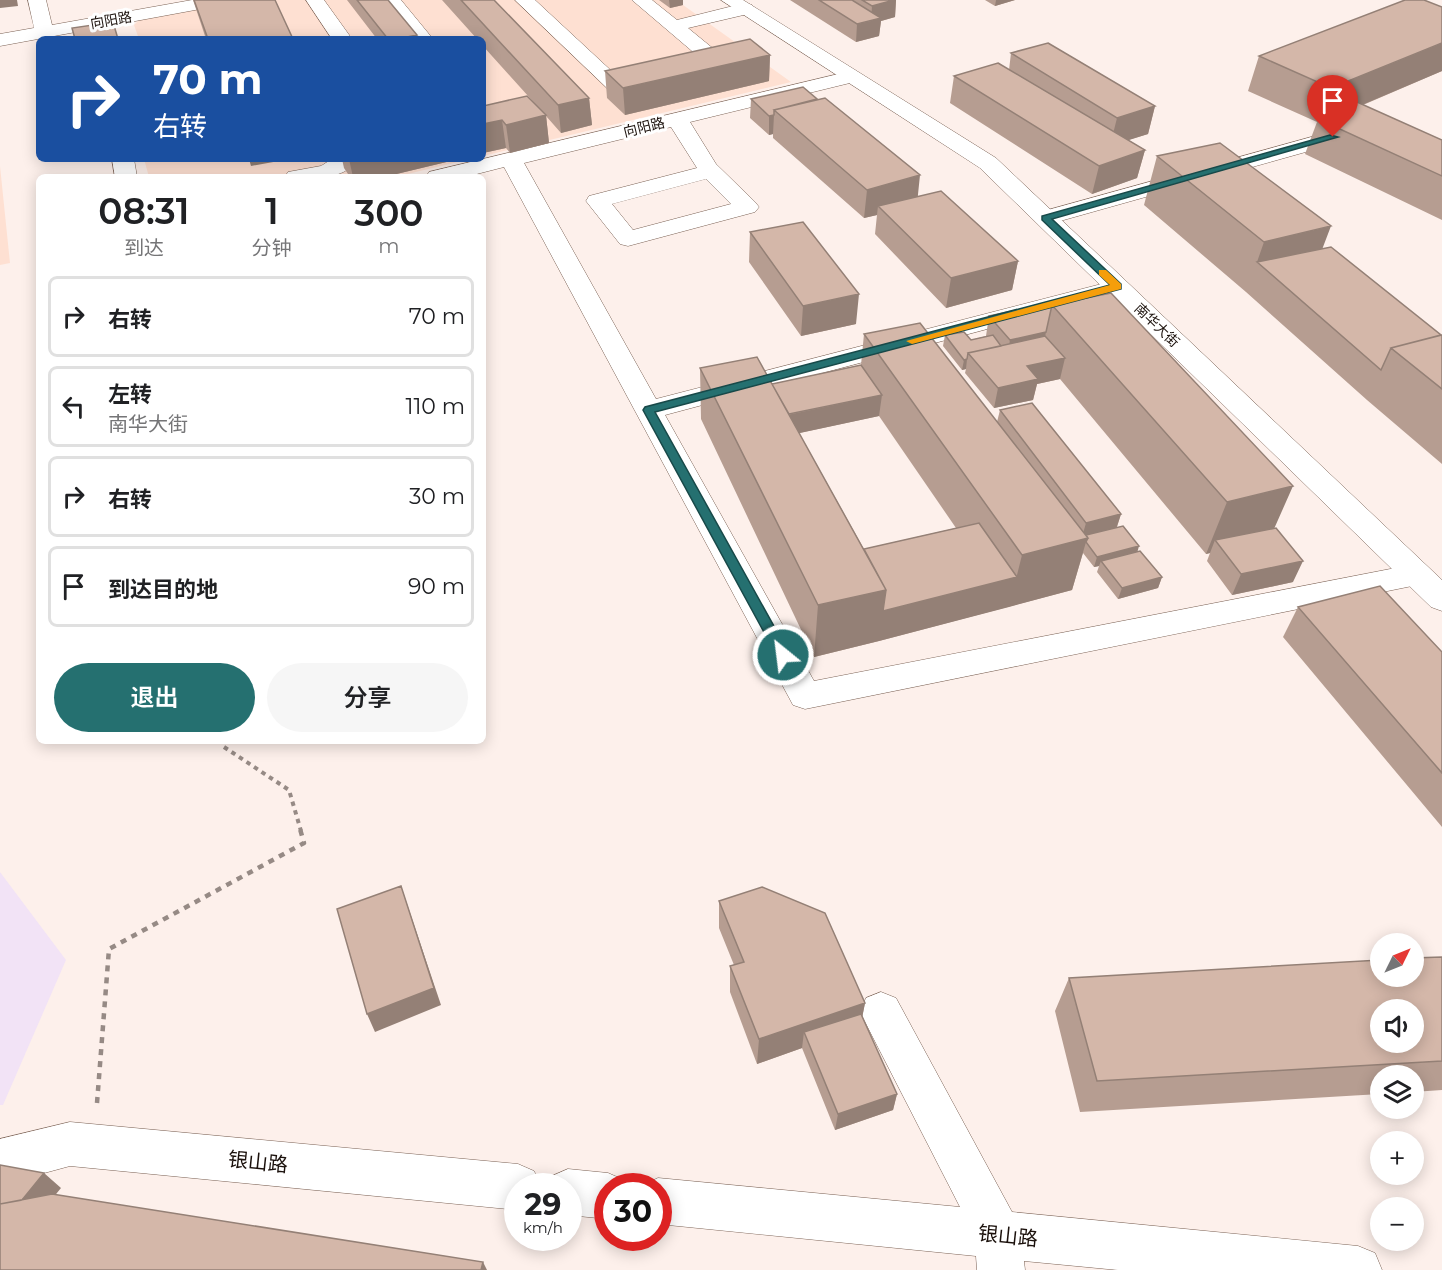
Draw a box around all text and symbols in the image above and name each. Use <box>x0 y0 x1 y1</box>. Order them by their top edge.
street label: 向阳路 <box>89 7 133 33</box>
text: 70 m <box>153 53 263 105</box>
icon: right <box>54 60 132 138</box>
pin <box>1307 75 1358 137</box>
icon: arrive <box>1316 84 1349 117</box>
text: 右转 <box>153 110 207 143</box>
street label: 向阳路 <box>621 113 667 141</box>
text: 08:31 <box>98 189 190 233</box>
text: 1 <box>265 189 279 233</box>
text: 300 <box>354 191 424 235</box>
text: m <box>378 234 400 258</box>
text: 到达 <box>124 236 164 260</box>
text: 分钟 <box>252 236 292 260</box>
street label: 南华大街 <box>1131 299 1183 351</box>
icon: right <box>57 300 90 333</box>
text: 70 m <box>409 303 465 330</box>
text: 右转 <box>108 306 152 333</box>
text: 左转 <box>108 381 152 408</box>
icon: left <box>57 390 90 423</box>
text: 110 m <box>405 393 465 420</box>
text: 南华大街 <box>108 412 188 436</box>
icon: right <box>57 480 90 513</box>
text: 30 m <box>409 483 465 510</box>
text: 右转 <box>108 486 152 513</box>
icon: arrive <box>57 570 90 603</box>
text: 90 m <box>408 573 465 600</box>
text: 到达目的地 <box>108 576 218 603</box>
position arrow <box>751 623 815 687</box>
button: 退出 <box>54 663 255 732</box>
button: 分享 <box>267 663 468 732</box>
north arrow <box>1370 933 1424 987</box>
map controls <box>1370 933 1424 1251</box>
button: sound <box>1370 999 1424 1053</box>
button: layers <box>1370 1065 1424 1119</box>
button: + <box>1370 1131 1424 1185</box>
street label: 银山路 <box>227 1147 289 1177</box>
speed limit sign: 30 <box>594 1173 672 1251</box>
text: 29 <box>525 1186 561 1223</box>
button: − <box>1370 1197 1424 1251</box>
text: km/h <box>523 1218 563 1237</box>
street label: 银山路 <box>977 1221 1039 1251</box>

